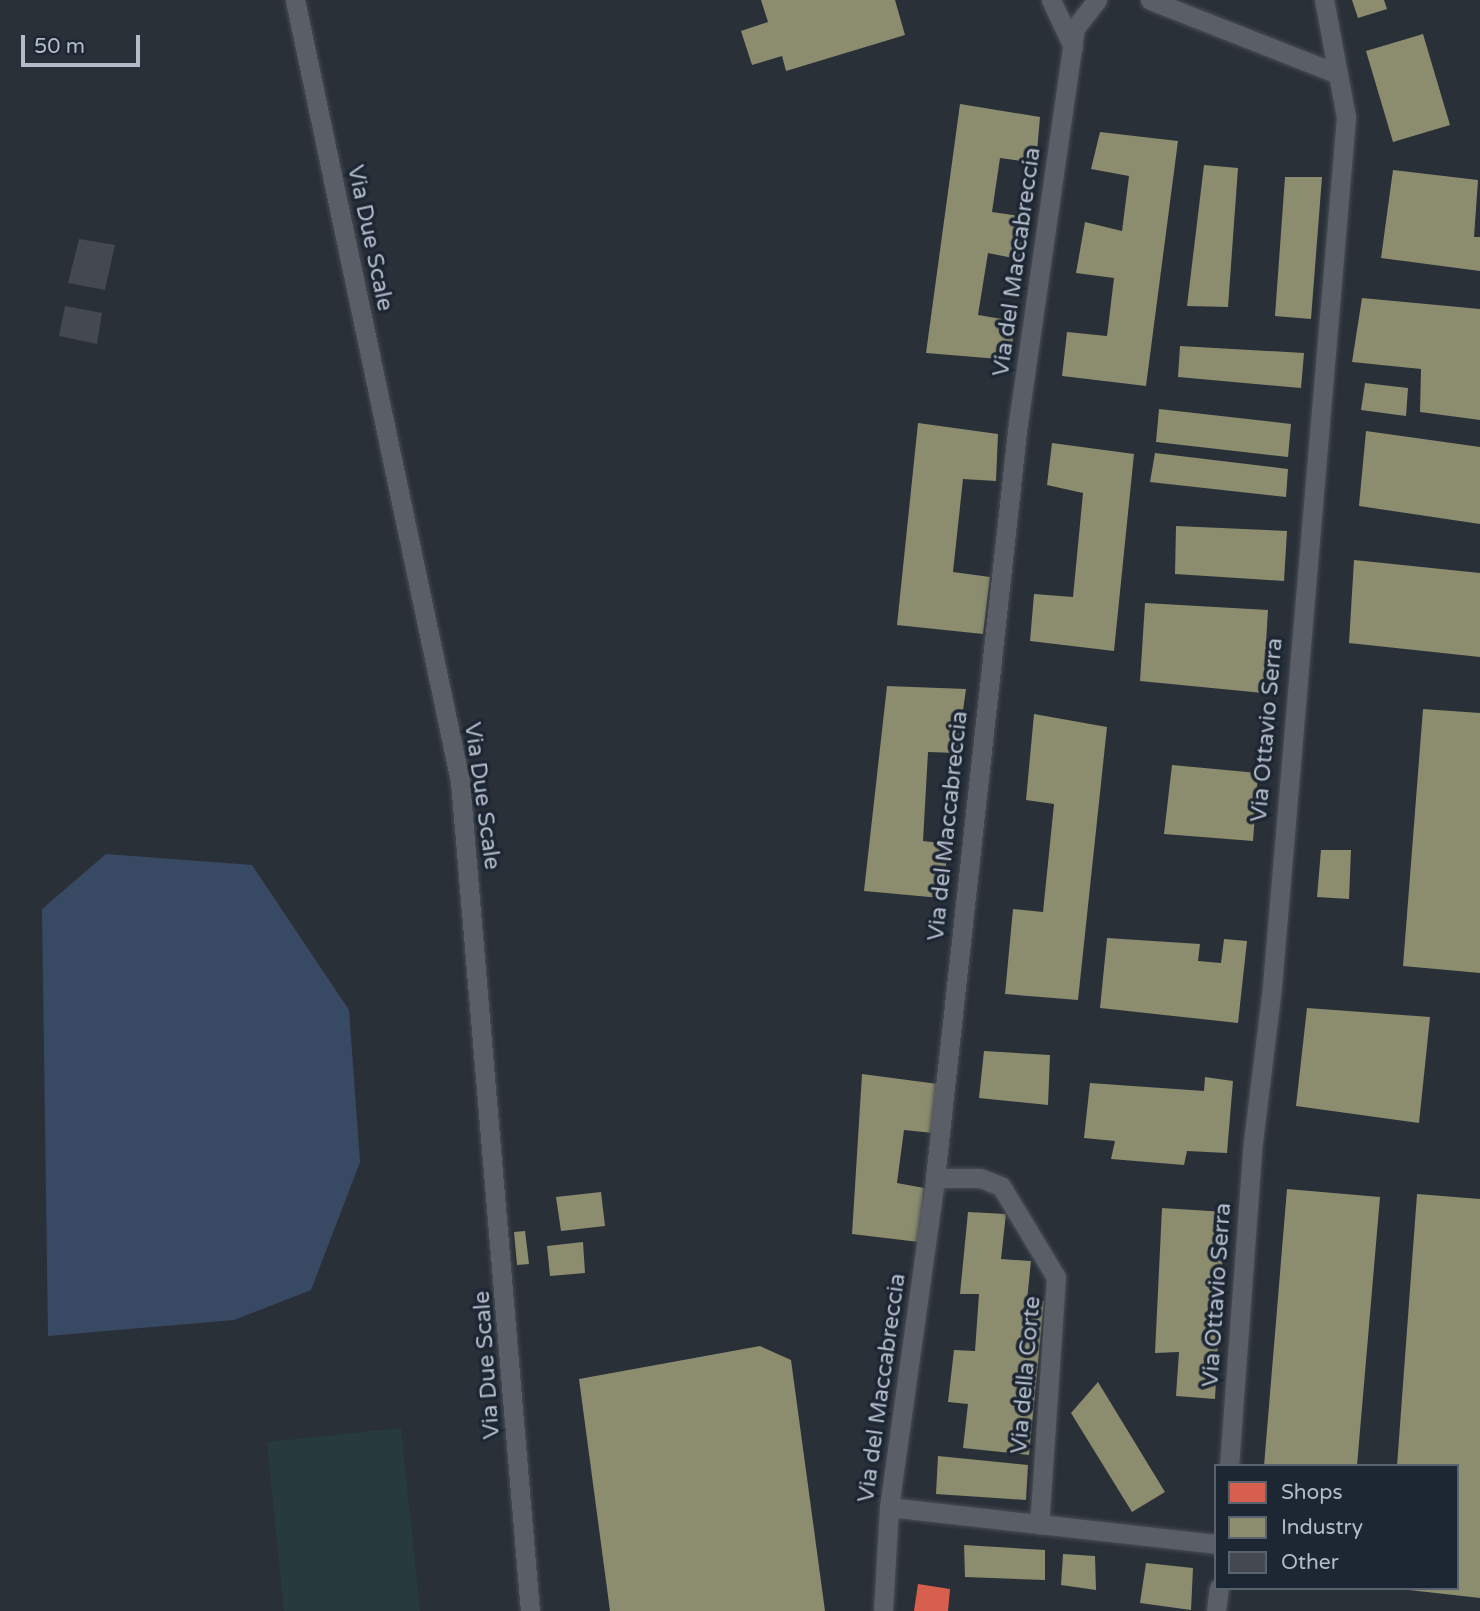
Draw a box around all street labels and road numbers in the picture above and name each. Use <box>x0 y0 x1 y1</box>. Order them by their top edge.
street label: Via del Maccabreccia <box>987 146 1047 378</box>
street label: Via Due Scale <box>341 162 399 314</box>
street label: Via Ottavio Serra <box>1245 637 1289 823</box>
street label: Via del Maccabreccia <box>922 710 974 942</box>
street label: Via Due Scale <box>458 721 506 871</box>
street label: Via Ottavio Serra <box>1197 1202 1237 1388</box>
street label: Via del Maccabreccia <box>852 1272 912 1504</box>
street label: Via Due Scale <box>468 1290 506 1440</box>
street label: Via della Corte <box>1005 1295 1047 1455</box>

